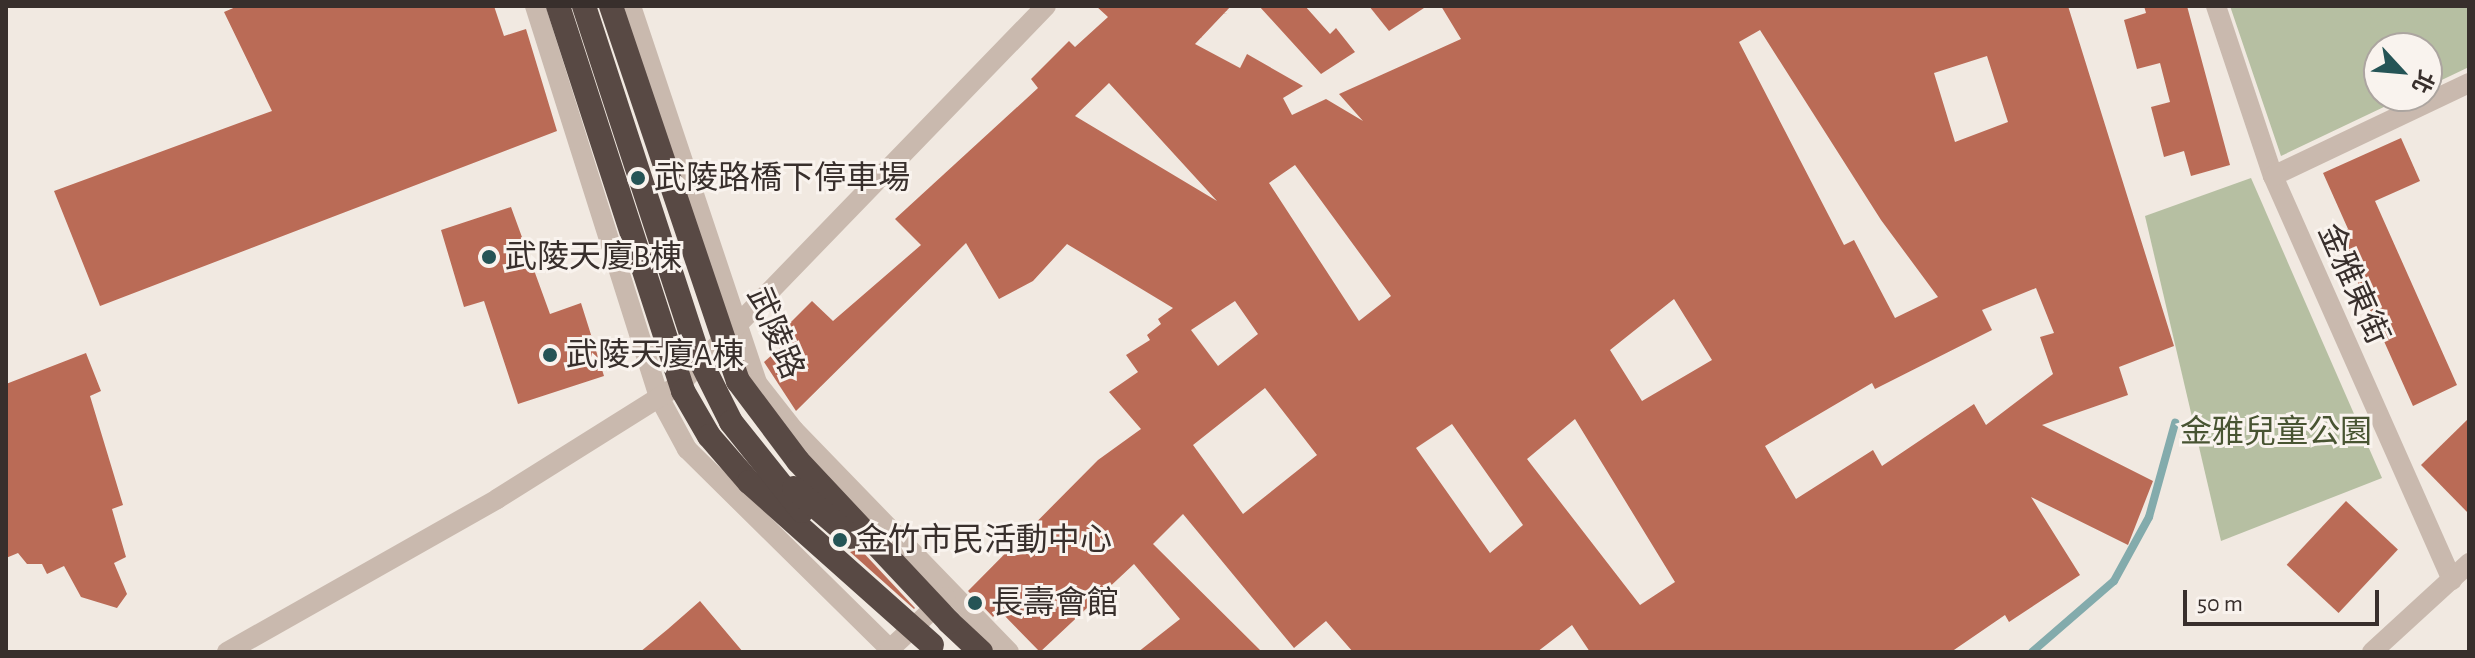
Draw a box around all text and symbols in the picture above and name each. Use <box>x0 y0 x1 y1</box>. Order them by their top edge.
north arrow <box>2363 32 2443 112</box>
text: 北 <box>2408 67 2437 96</box>
place label: 武陵路橋下停車場 <box>654 159 910 197</box>
marker: 武陵路橋下停車場 <box>629 169 647 187</box>
street label: 金雅東街 <box>2309 218 2397 350</box>
place label: 武陵天廈B棟 <box>505 238 682 276</box>
marker: 武陵天廈B棟 <box>480 248 498 266</box>
street label: 武陵路 <box>739 281 811 385</box>
place label: 武陵天廈A棟 <box>566 336 744 374</box>
marker: 武陵天廈A棟 <box>541 346 559 364</box>
park label: 金雅兒童公園 <box>2180 413 2372 451</box>
place label: 金竹市民活動中心 <box>856 521 1112 559</box>
marker: 金竹市民活動中心 <box>831 531 849 549</box>
scale bar <box>2187 574 2383 624</box>
place label: 長壽會館 <box>991 584 1119 622</box>
text: 50 m <box>2197 592 2243 616</box>
marker: 長壽會館 <box>966 594 984 612</box>

